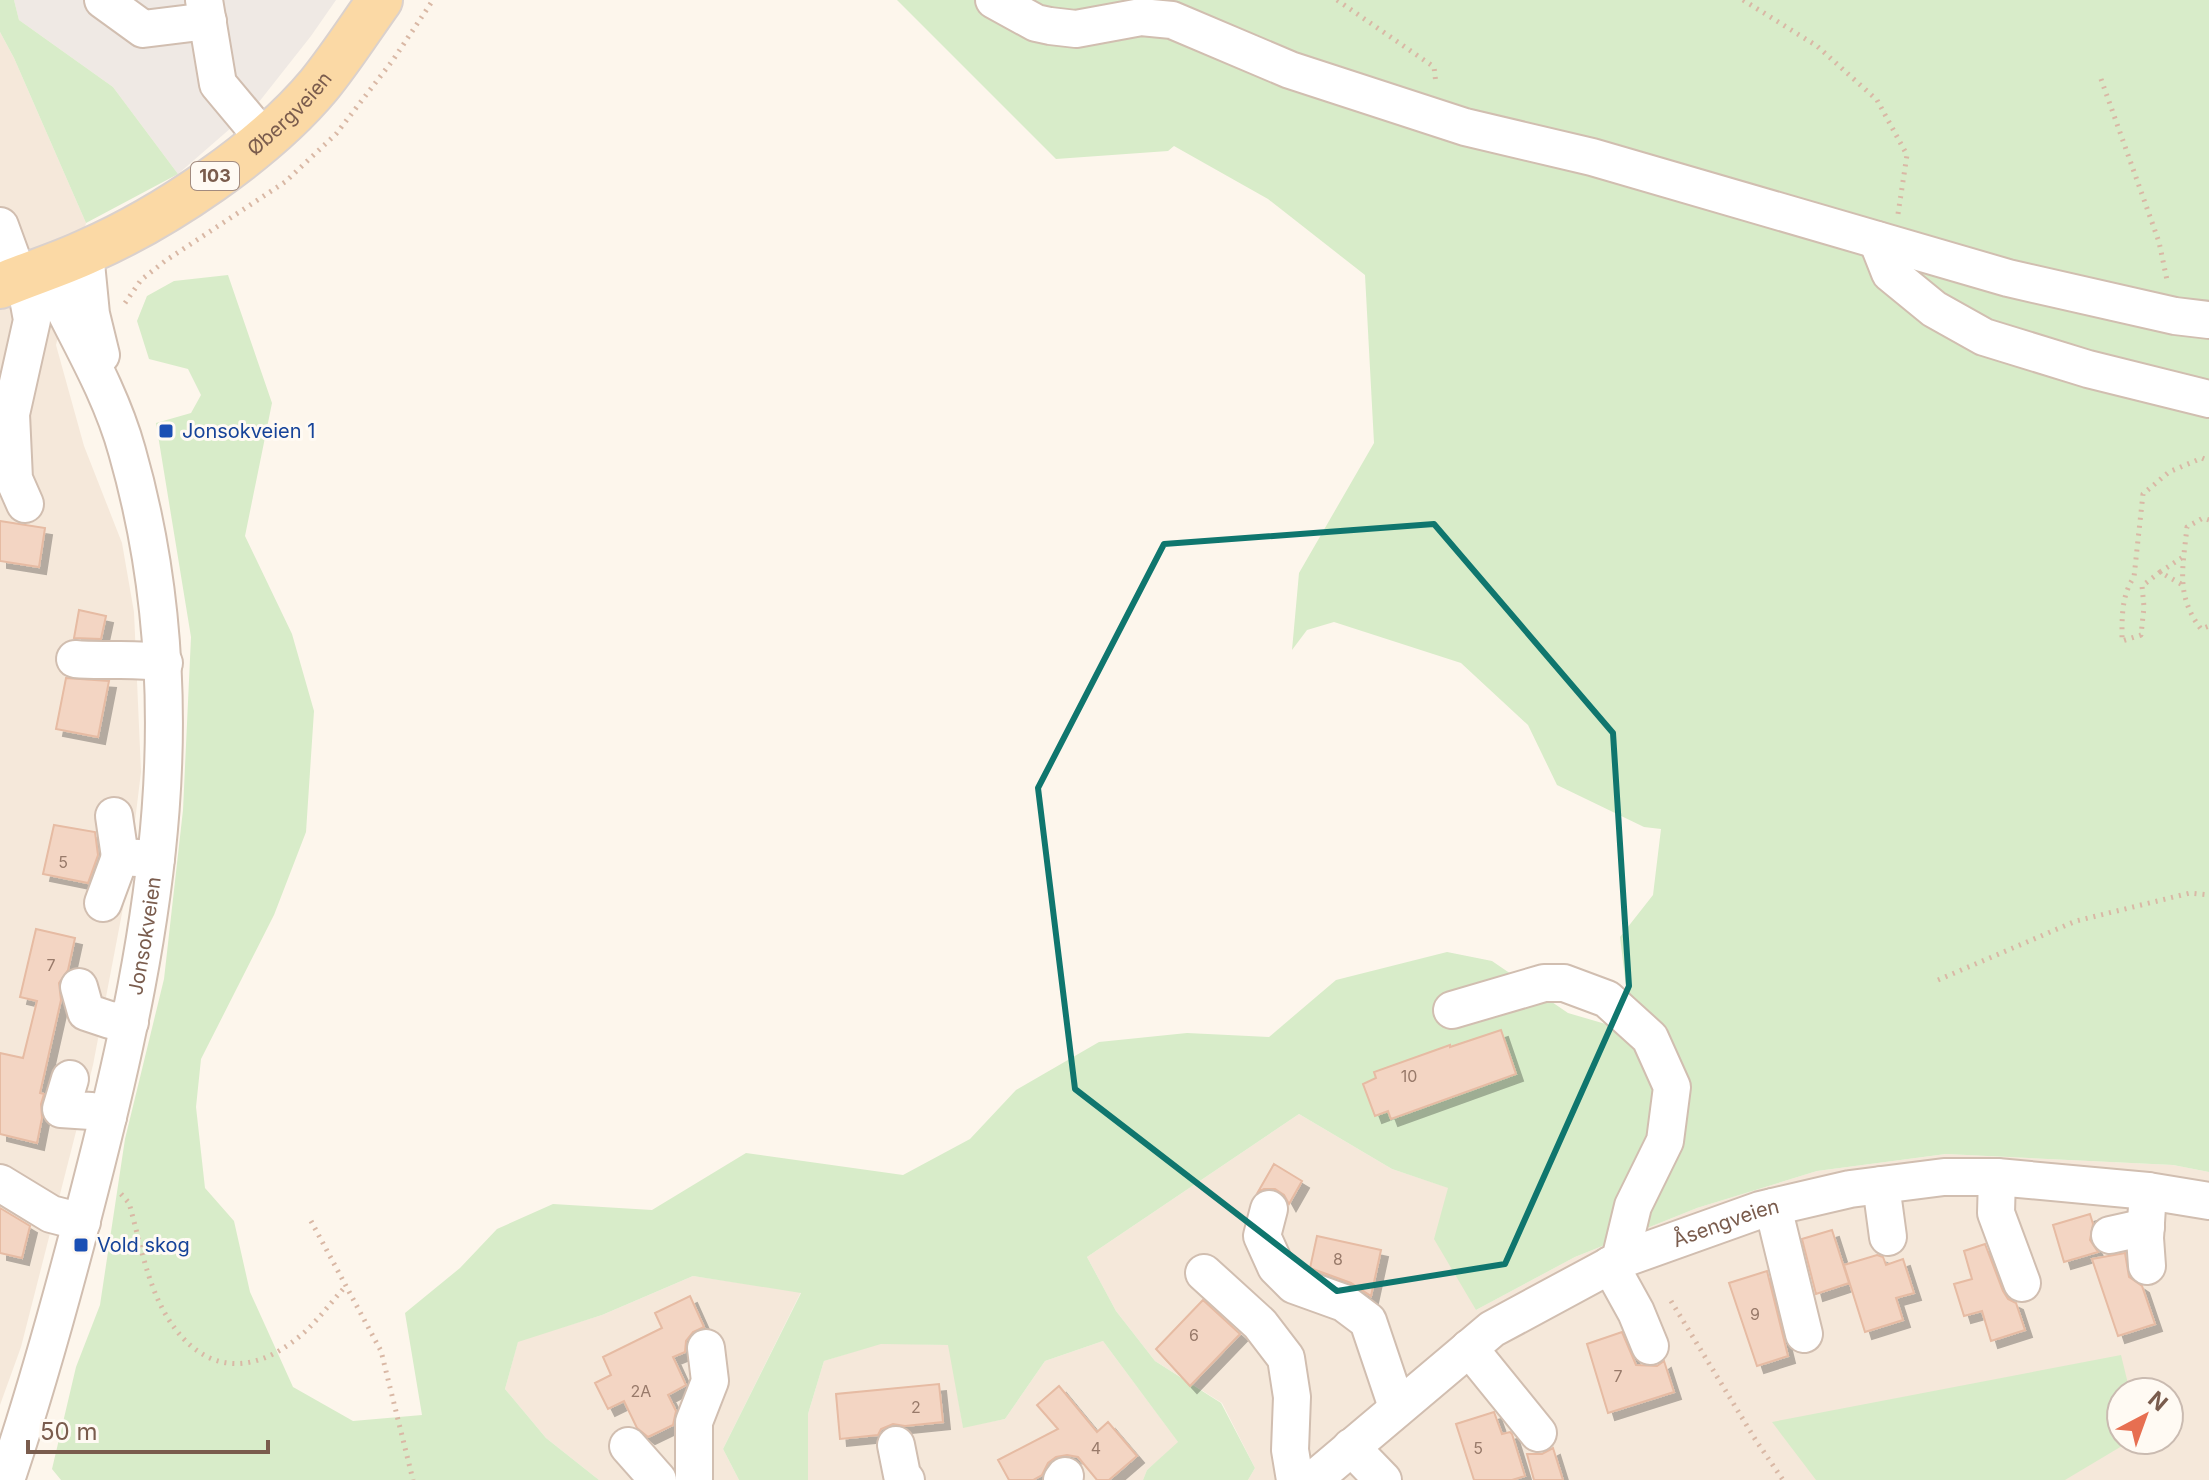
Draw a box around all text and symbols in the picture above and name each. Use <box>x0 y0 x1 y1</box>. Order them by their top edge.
street label: Øbergveien <box>242 67 337 161</box>
road number: 103 <box>191 162 239 190</box>
place label: Jonsokveien 1 <box>182 419 315 443</box>
marker: Jonsokveien 1 <box>157 422 175 440</box>
house number: 5 <box>58 852 68 872</box>
street label: Jonsokveien <box>123 875 166 997</box>
house number: 7 <box>46 955 56 975</box>
house number: 10 <box>1401 1066 1417 1086</box>
street label: Åsengveien <box>1669 1194 1781 1252</box>
place label: Vold skog <box>97 1233 190 1257</box>
marker: Vold skog <box>72 1236 90 1254</box>
house number: 8 <box>1333 1249 1343 1269</box>
house number: 9 <box>1750 1304 1760 1324</box>
house number: 6 <box>1189 1325 1199 1345</box>
house number: 7 <box>1613 1366 1623 1386</box>
north arrow <box>2105 1376 2185 1456</box>
house number: 2A <box>631 1381 651 1401</box>
text: N <box>2143 1386 2173 1416</box>
house number: 2 <box>911 1397 921 1417</box>
scale bar <box>28 1404 268 1454</box>
text: 50 m <box>40 1417 98 1446</box>
house number: 4 <box>1091 1438 1101 1458</box>
house number: 5 <box>1473 1438 1483 1458</box>

